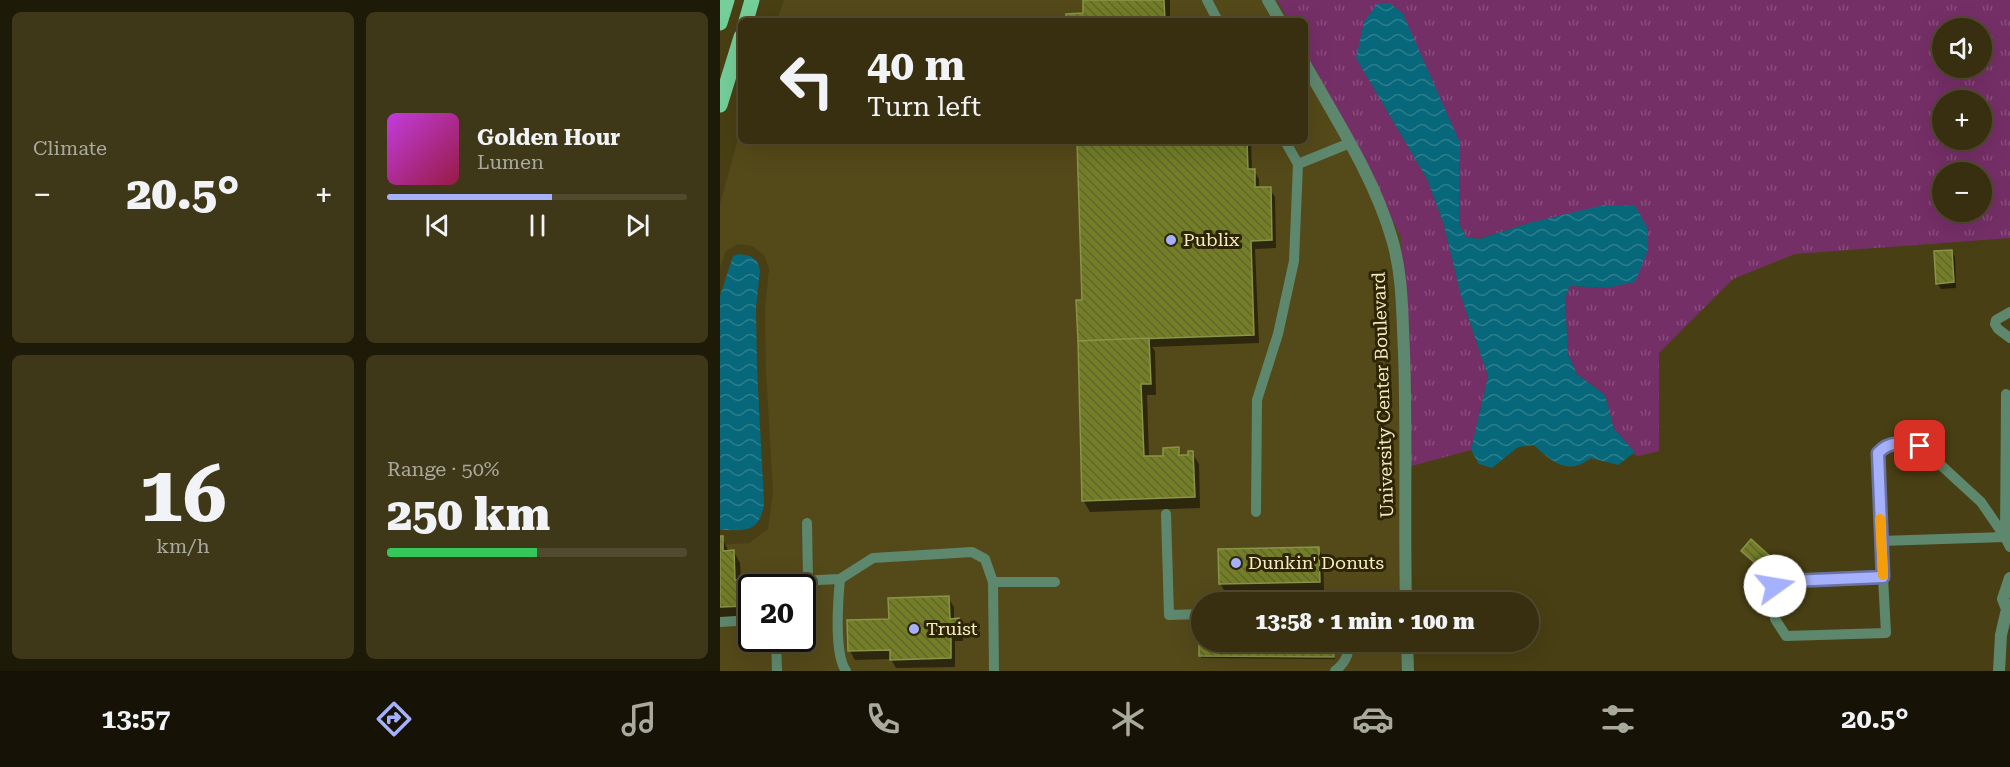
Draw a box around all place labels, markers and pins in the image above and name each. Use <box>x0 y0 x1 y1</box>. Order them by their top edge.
place label: Publix <box>1183 229 1240 250</box>
marker: Publix <box>1164 233 1178 247</box>
pin <box>1894 420 1945 471</box>
place label: Dunkin' Donuts <box>1248 552 1384 573</box>
marker: Dunkin' Donuts <box>1229 556 1243 570</box>
place label: Truist <box>926 618 978 639</box>
marker: Truist <box>907 622 921 636</box>

